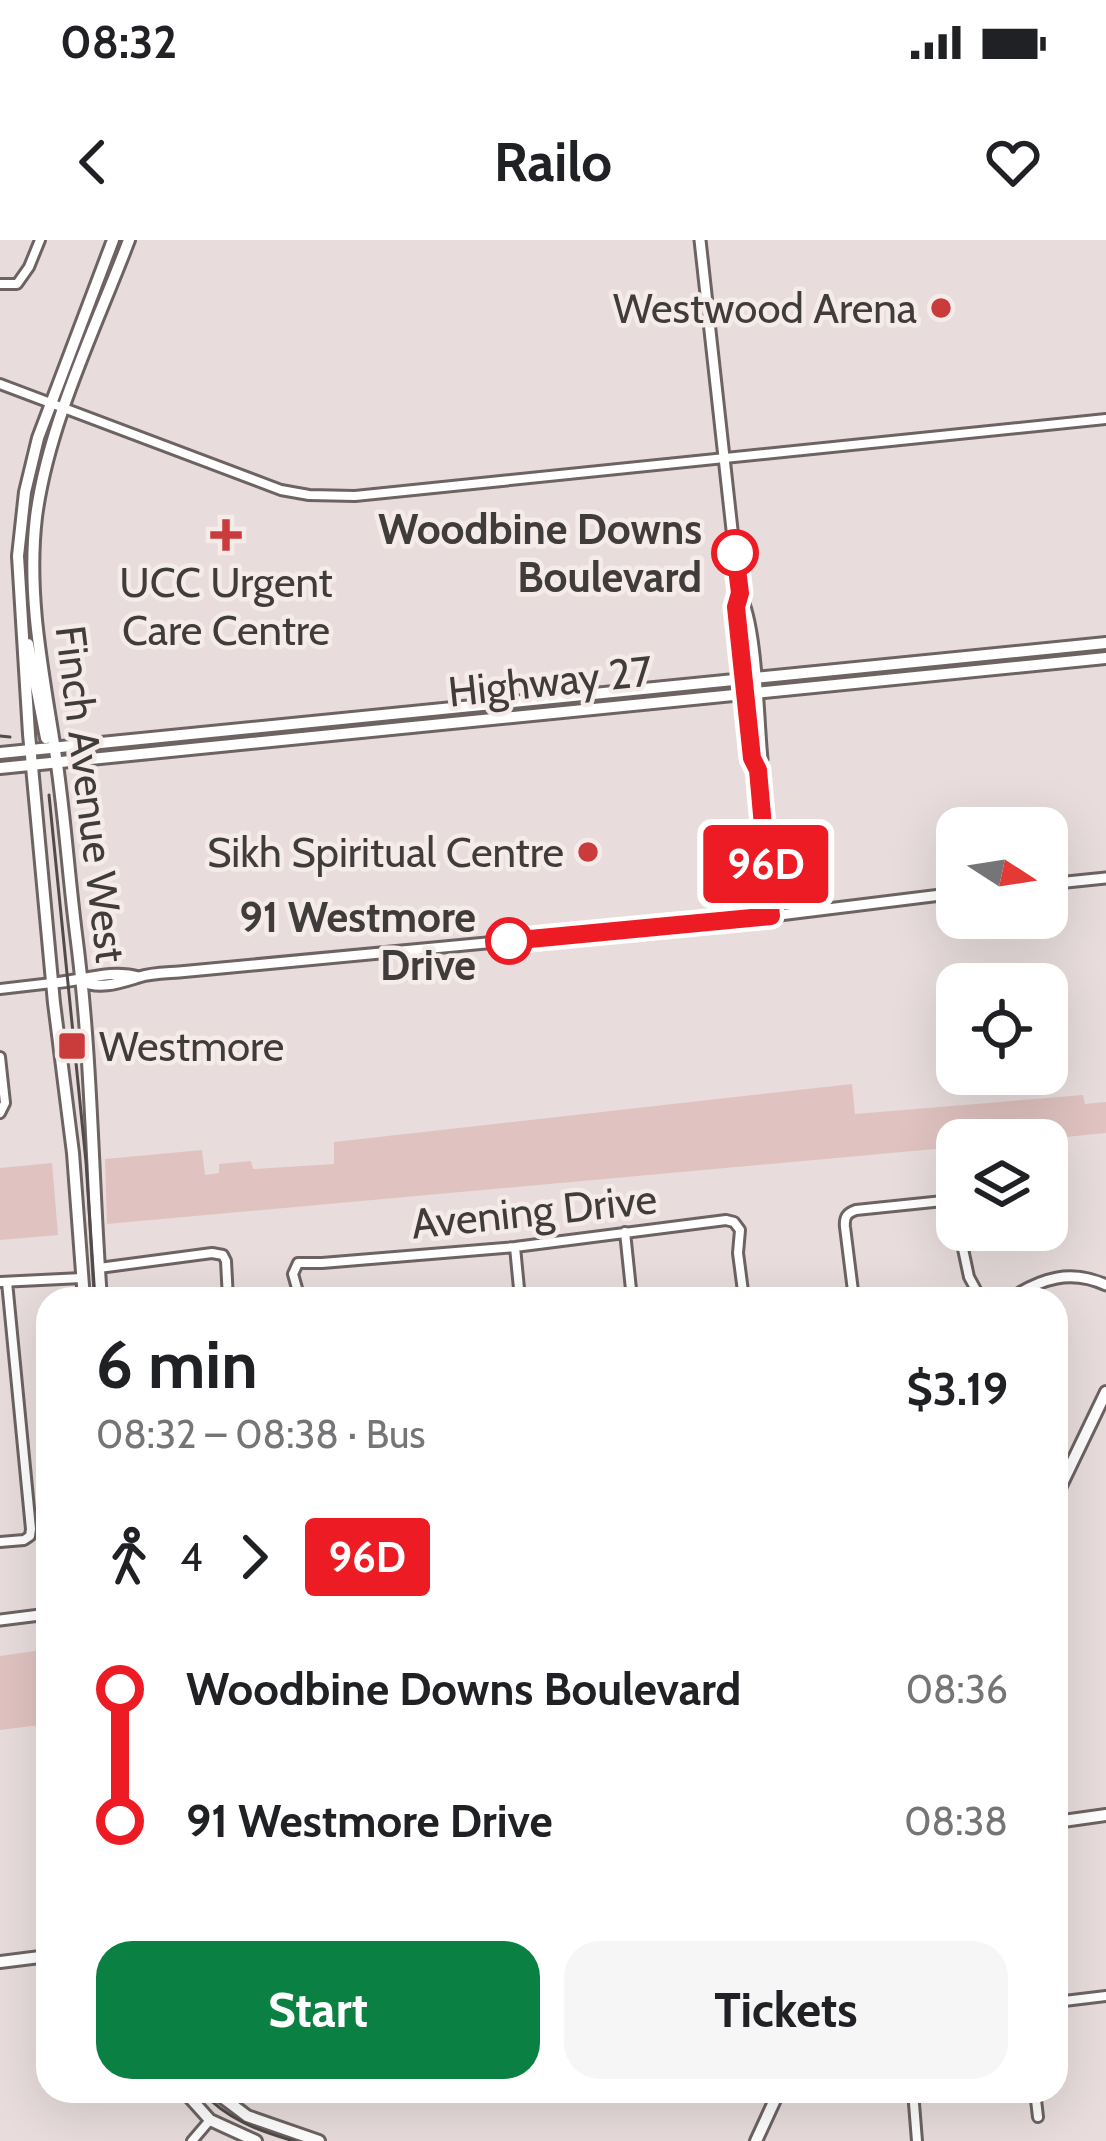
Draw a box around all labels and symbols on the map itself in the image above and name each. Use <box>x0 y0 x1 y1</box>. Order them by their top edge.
place label: Westwood Arena <box>613 282 917 334</box>
marker: Westwood Arena <box>928 295 954 321</box>
place label: Woodbine Downs Boulevard <box>378 503 702 603</box>
marker: UCC Urgent Care Centre <box>210 519 242 551</box>
marker: Woodbine Downs Boulevard <box>713 531 757 575</box>
place label: UCC Urgent Care Centre <box>119 556 333 656</box>
street label: Finch Avenue West <box>45 623 137 965</box>
street label: Highway 27 <box>445 644 655 718</box>
north arrow <box>936 807 1068 939</box>
line badge: 96D <box>697 825 835 903</box>
place label: Sikh Spiritual Centre <box>207 826 564 878</box>
marker: Sikh Spiritual Centre <box>575 839 601 865</box>
place label: 91 Westmore Drive <box>239 891 476 991</box>
marker: 91 Westmore Drive <box>487 919 531 963</box>
place label: Westmore <box>99 1020 284 1072</box>
marker: Westmore <box>56 1030 88 1062</box>
street label: Avening Drive <box>409 1172 659 1250</box>

